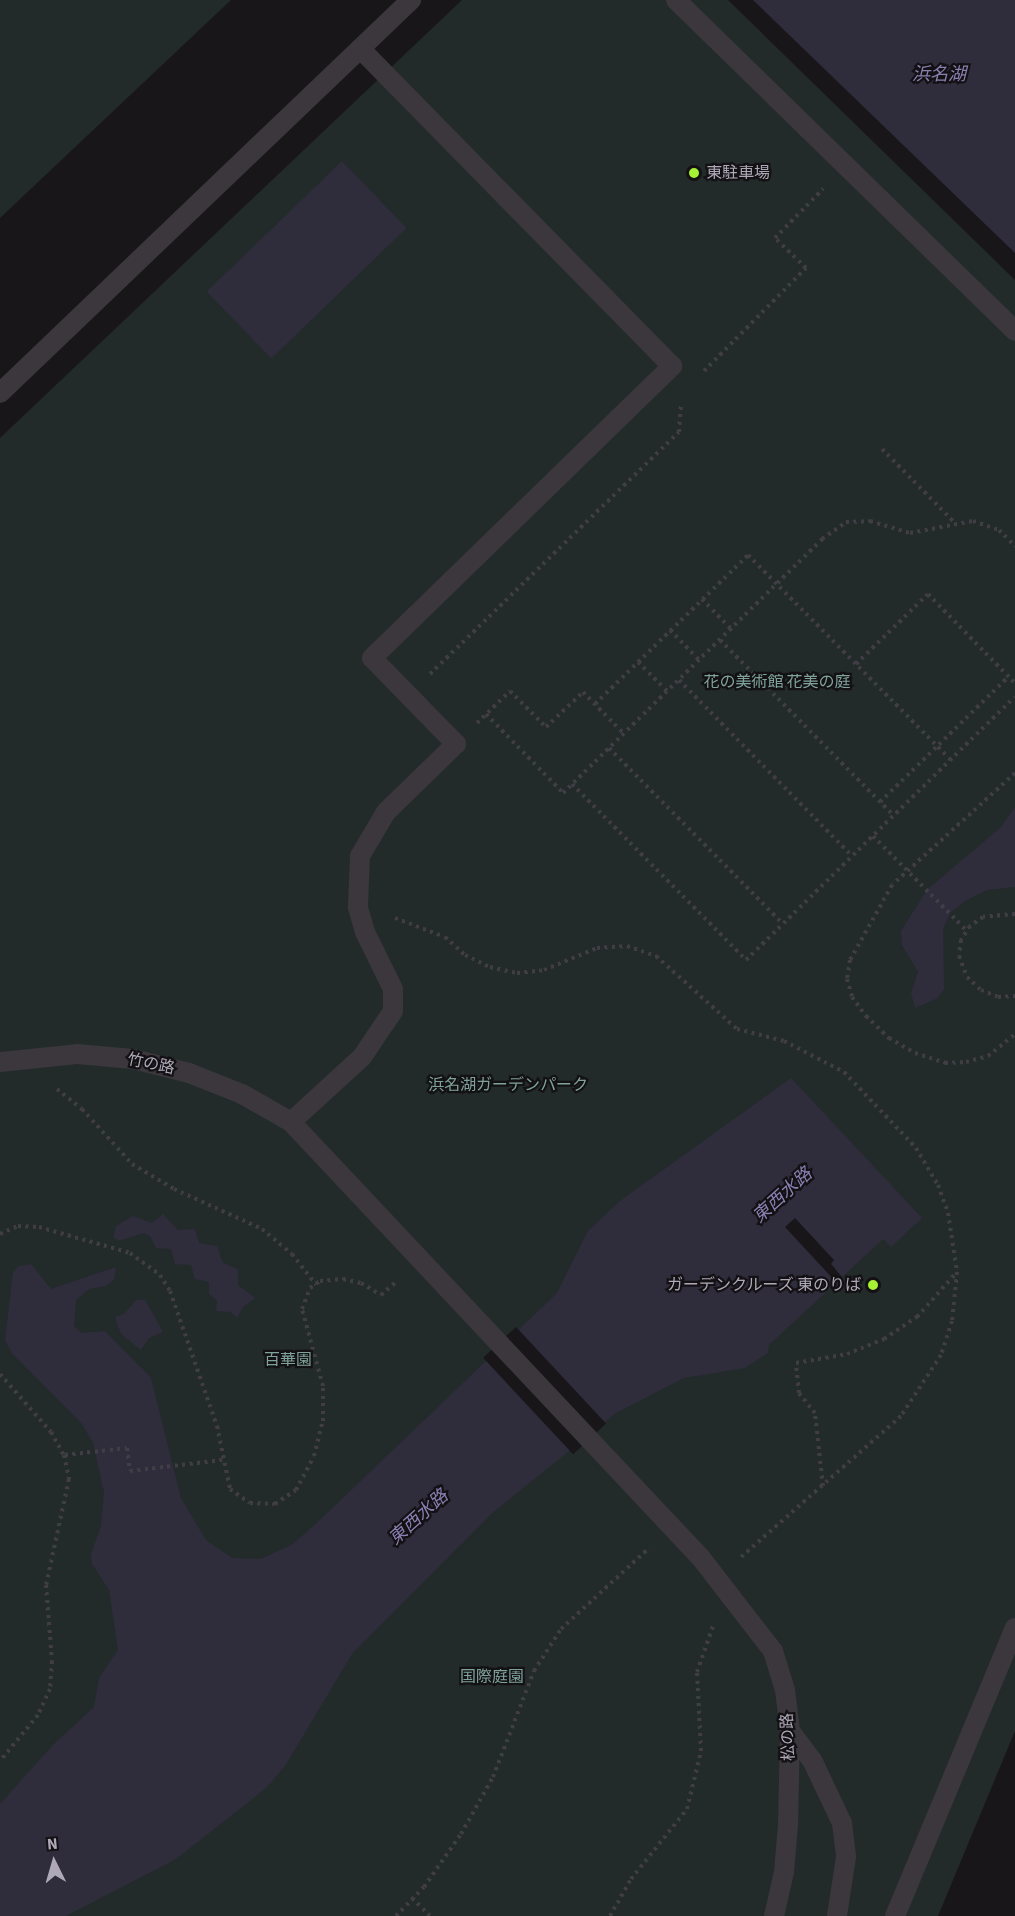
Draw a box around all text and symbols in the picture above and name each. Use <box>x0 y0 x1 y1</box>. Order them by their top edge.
water label: 浜名湖 <box>912 64 966 86</box>
place label: 東駐車場 <box>706 163 770 183</box>
marker: 東駐車場 <box>687 166 701 180</box>
park label: 花の美術館 花美の庭 <box>703 672 851 692</box>
street label: 竹の路 <box>126 1050 176 1078</box>
park label: 浜名湖ガーデンパーク <box>428 1075 588 1095</box>
water label: 東西水路 <box>749 1164 817 1228</box>
place label: ガーデンクルーズ 東のりば <box>666 1275 861 1295</box>
marker: ガーデンクルーズ 東のりば <box>866 1278 880 1292</box>
park label: 百華園 <box>264 1350 312 1370</box>
water label: 東西水路 <box>385 1486 453 1550</box>
park label: 国際庭園 <box>460 1667 524 1687</box>
street label: 松の路 <box>778 1713 798 1761</box>
north arrow <box>24 1832 84 1892</box>
text: N <box>46 1833 59 1855</box>

